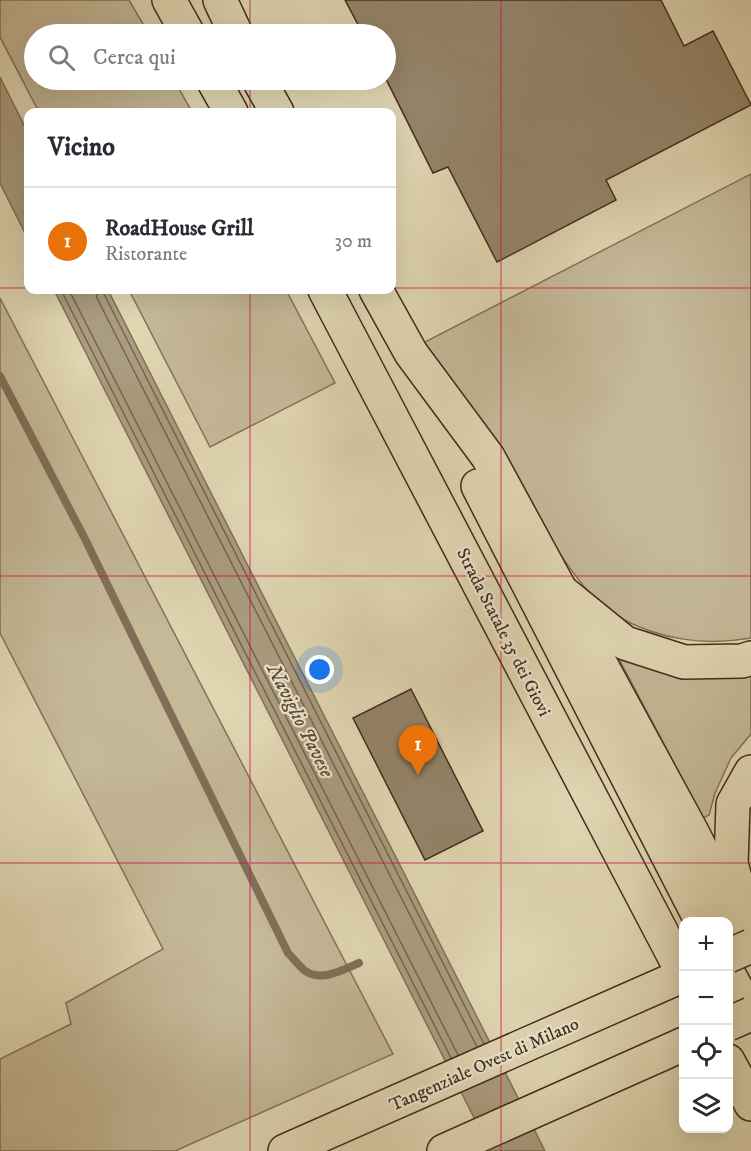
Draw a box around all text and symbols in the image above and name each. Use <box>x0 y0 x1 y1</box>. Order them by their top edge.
search box <box>24 24 396 90</box>
icon: search <box>45 41 78 74</box>
text: Cerca qui <box>93 44 176 71</box>
text: Vicino <box>48 131 115 164</box>
text: RoadHouse Grill <box>105 215 254 242</box>
text: 1 <box>64 229 71 254</box>
text: 30 m <box>334 229 372 254</box>
text: Ristorante <box>105 242 187 267</box>
street label: Strada Statale 35 dei Giovi <box>451 545 555 720</box>
your location <box>305 655 334 684</box>
water label: Naviglio Pavese <box>260 659 340 783</box>
pin: 1 <box>398 726 438 775</box>
map controls <box>679 917 733 1133</box>
button: + <box>679 917 733 971</box>
button: − <box>679 971 733 1025</box>
street label: Tangenziale Ovest di Milano <box>386 1013 583 1117</box>
button: locate <box>679 1025 733 1079</box>
button: layers <box>679 1079 733 1133</box>

